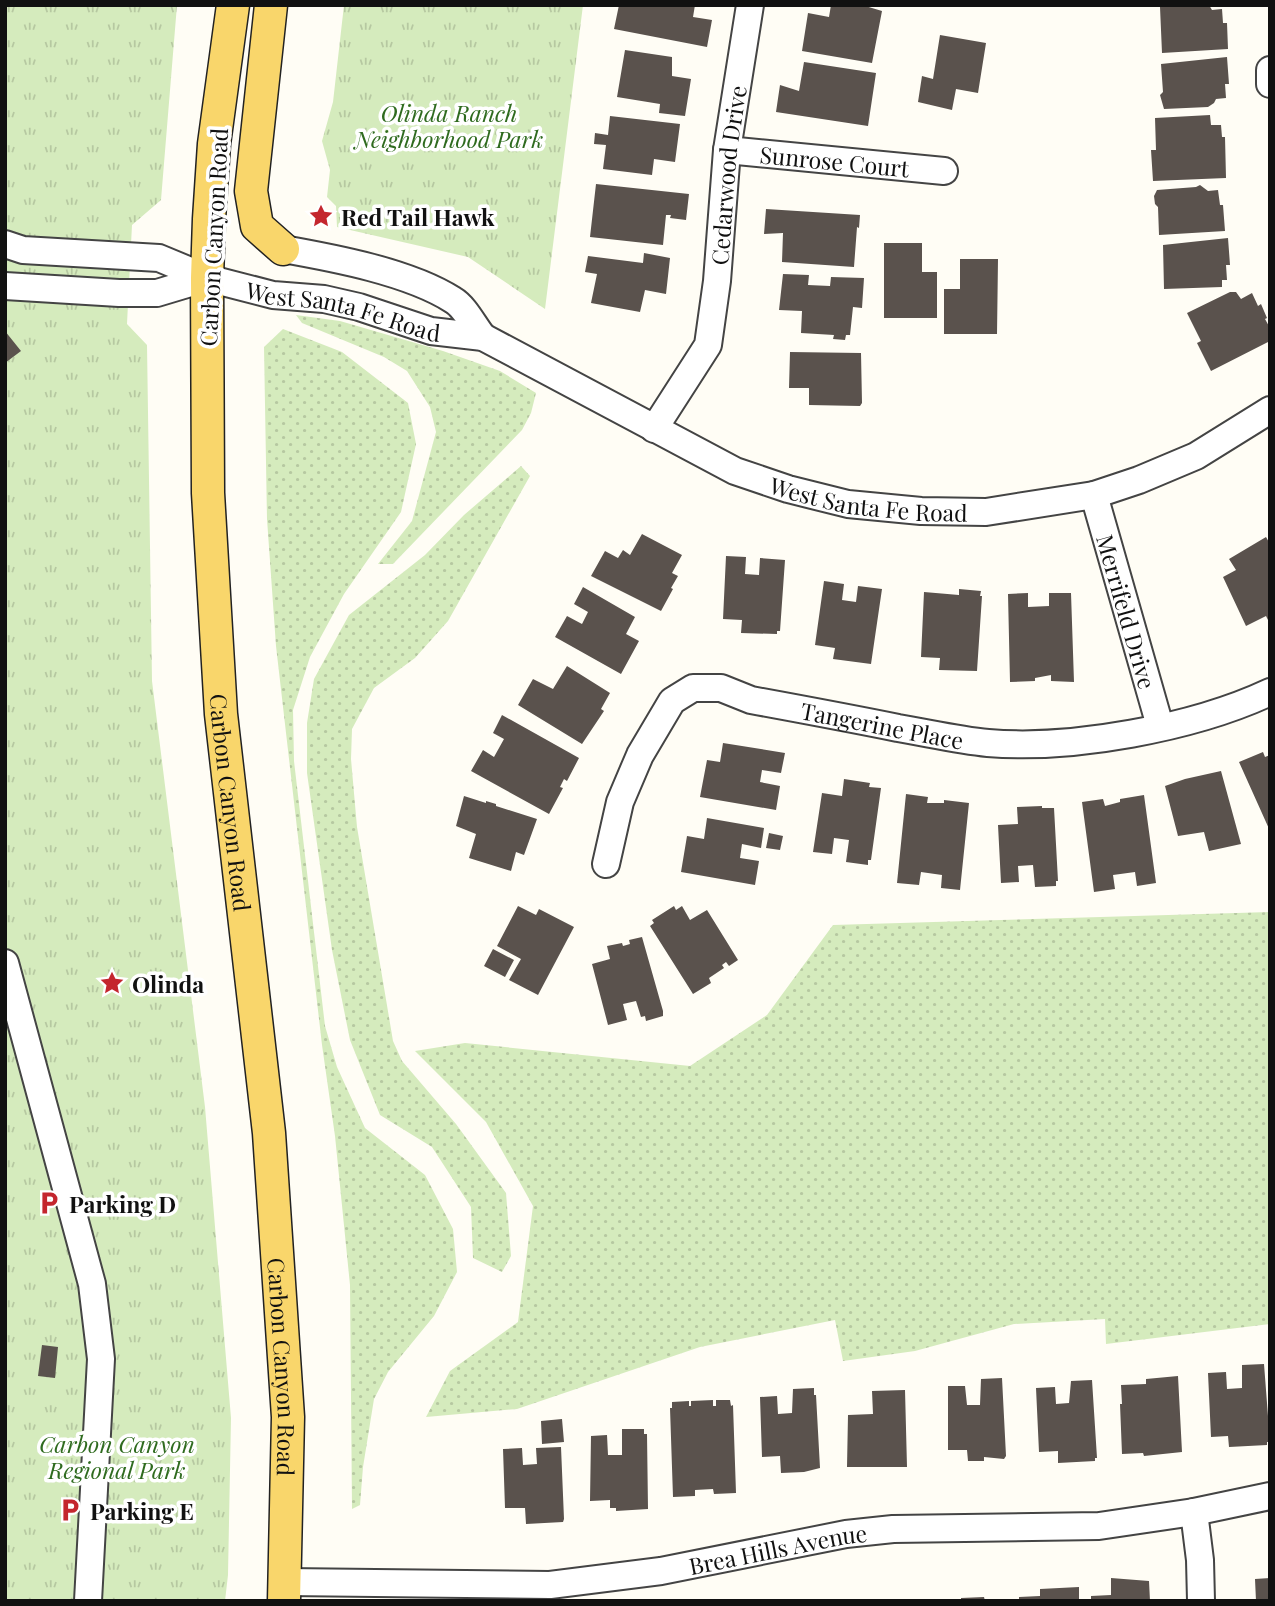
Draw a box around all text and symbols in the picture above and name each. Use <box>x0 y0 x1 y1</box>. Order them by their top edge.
street label: Cedarwood Drive <box>703 83 753 266</box>
park label: Olinda Ranch Neighborhood Park <box>353 97 543 154</box>
street label: Carbon Canyon Road <box>192 127 234 347</box>
street label: Sunrose Court <box>758 138 911 183</box>
place label: Red Tail Hawk <box>341 201 495 232</box>
place icon: Red Tail Hawk <box>307 202 335 230</box>
street label: West Santa Fe Road <box>242 273 442 347</box>
street label: West Santa Fe Road <box>765 468 968 527</box>
street label: Merrifeld Drive <box>1090 531 1164 692</box>
street label: Carbon Canyon Road <box>204 693 259 913</box>
street label: Tangerine Place <box>799 694 966 755</box>
place label: Olinda <box>132 968 204 999</box>
place icon: Olinda <box>98 969 126 997</box>
place label: Parking D <box>69 1188 176 1219</box>
parking icon: Parking D <box>35 1189 63 1217</box>
street label: Carbon Canyon Road <box>262 1257 304 1476</box>
park label: Carbon Canyon Regional Park <box>39 1428 195 1485</box>
place label: Parking E <box>90 1495 194 1526</box>
parking icon: Parking E <box>56 1496 84 1524</box>
street label: Brea Hills Avenue <box>686 1516 868 1581</box>

